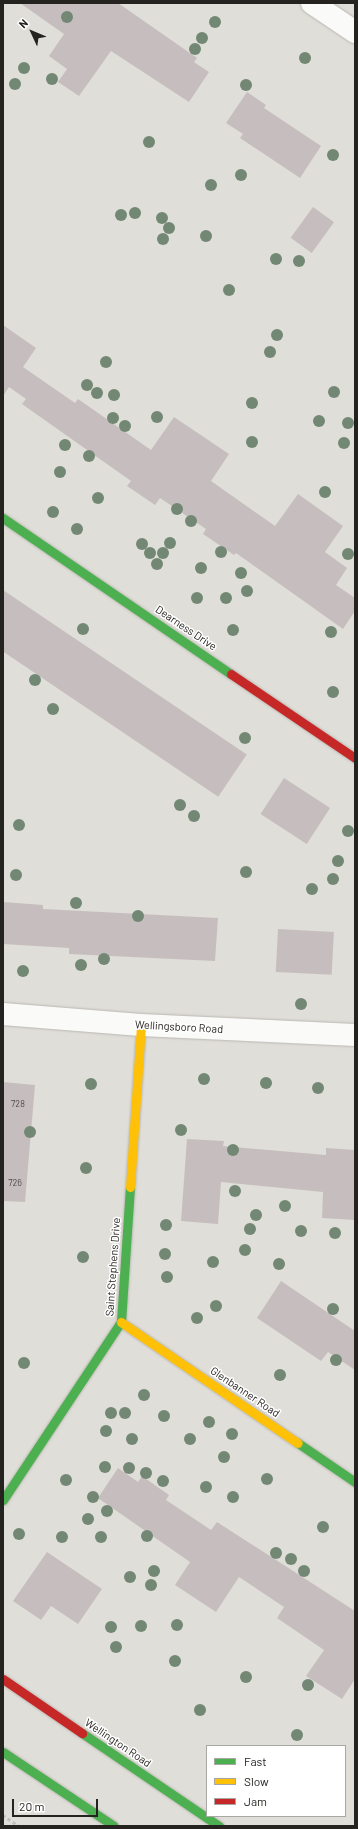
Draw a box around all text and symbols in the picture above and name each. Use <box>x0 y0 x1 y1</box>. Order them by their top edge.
north arrow <box>12 12 52 52</box>
text: N <box>16 16 30 30</box>
street label: Dearness Drive <box>153 603 219 653</box>
street label: Wellingsboro Road <box>135 1018 223 1036</box>
house number: 728 <box>11 1099 25 1109</box>
house number: 726 <box>8 1178 22 1188</box>
street label: Saint Stephens Drive <box>103 1217 123 1317</box>
street label: Glenbanner Road <box>208 1364 282 1420</box>
street label: Wellington Road <box>82 1716 154 1770</box>
legend <box>206 1745 346 1817</box>
text: Fast <box>244 1754 267 1768</box>
text: Slow <box>244 1774 269 1788</box>
scale bar <box>14 1791 100 1817</box>
text: Jam <box>244 1794 267 1808</box>
text: 20 m <box>19 1799 45 1813</box>

